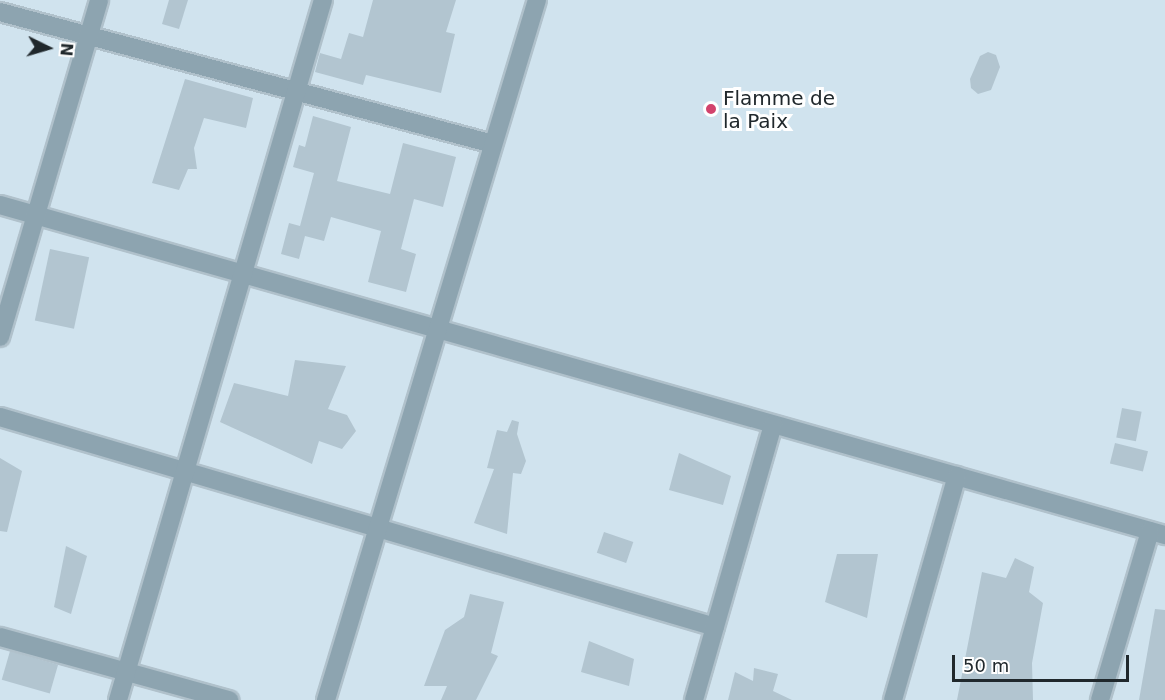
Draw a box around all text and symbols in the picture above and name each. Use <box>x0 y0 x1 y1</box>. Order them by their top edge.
north arrow <box>18 18 78 78</box>
text: N <box>56 42 76 57</box>
place label: Flamme de la Paix <box>723 86 835 133</box>
marker: Flamme de la Paix <box>704 102 718 116</box>
scale bar <box>955 643 1132 681</box>
text: 50 m <box>963 655 1009 676</box>

